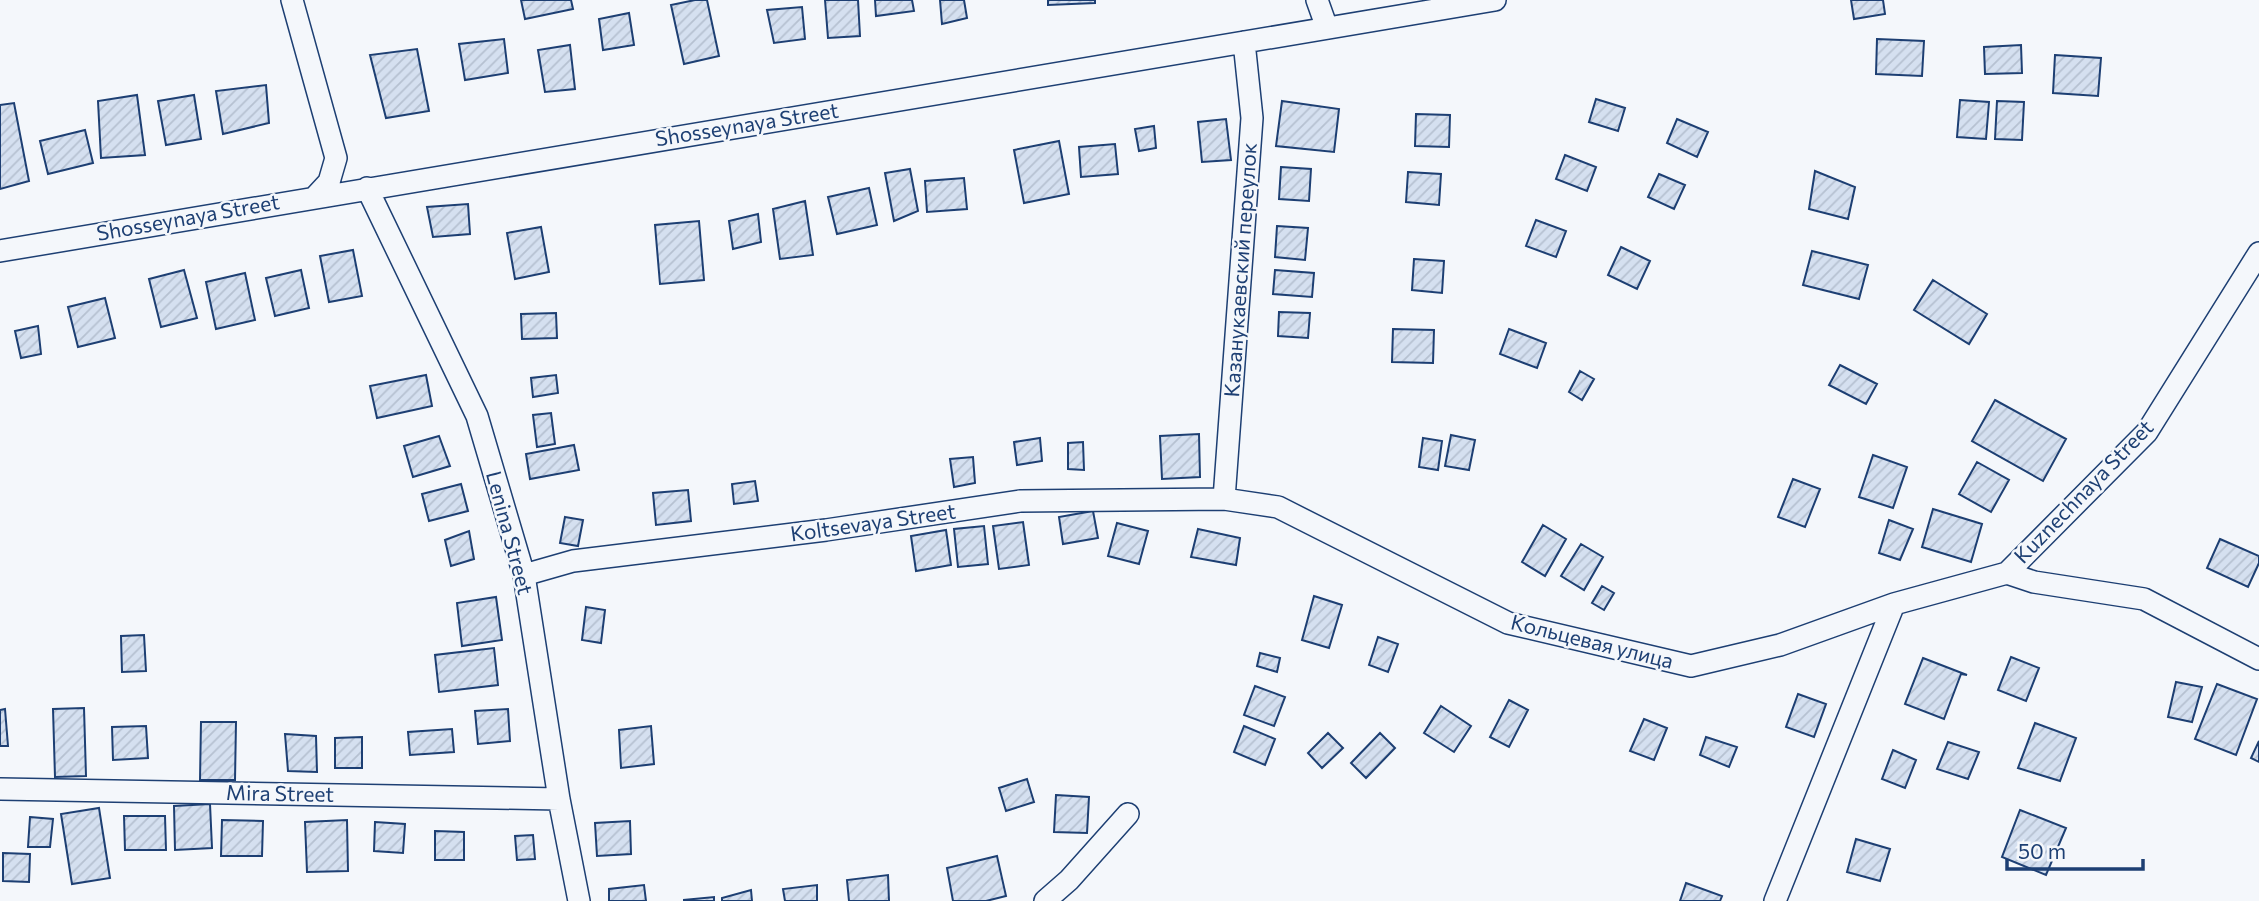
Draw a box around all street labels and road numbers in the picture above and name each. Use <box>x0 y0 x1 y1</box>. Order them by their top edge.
street label: Shosseynaya Street <box>653 97 840 150</box>
street label: Казанукаевский переулок <box>1218 142 1261 398</box>
street label: Shosseynaya Street <box>94 188 281 245</box>
street label: Kuznechnaya Street <box>2008 414 2158 568</box>
street label: Lenina Street <box>482 468 539 597</box>
street label: Koltsevaya Street <box>789 498 957 545</box>
street label: Кольцевая улица <box>1509 608 1676 673</box>
street label: Mira Street <box>226 779 334 806</box>

